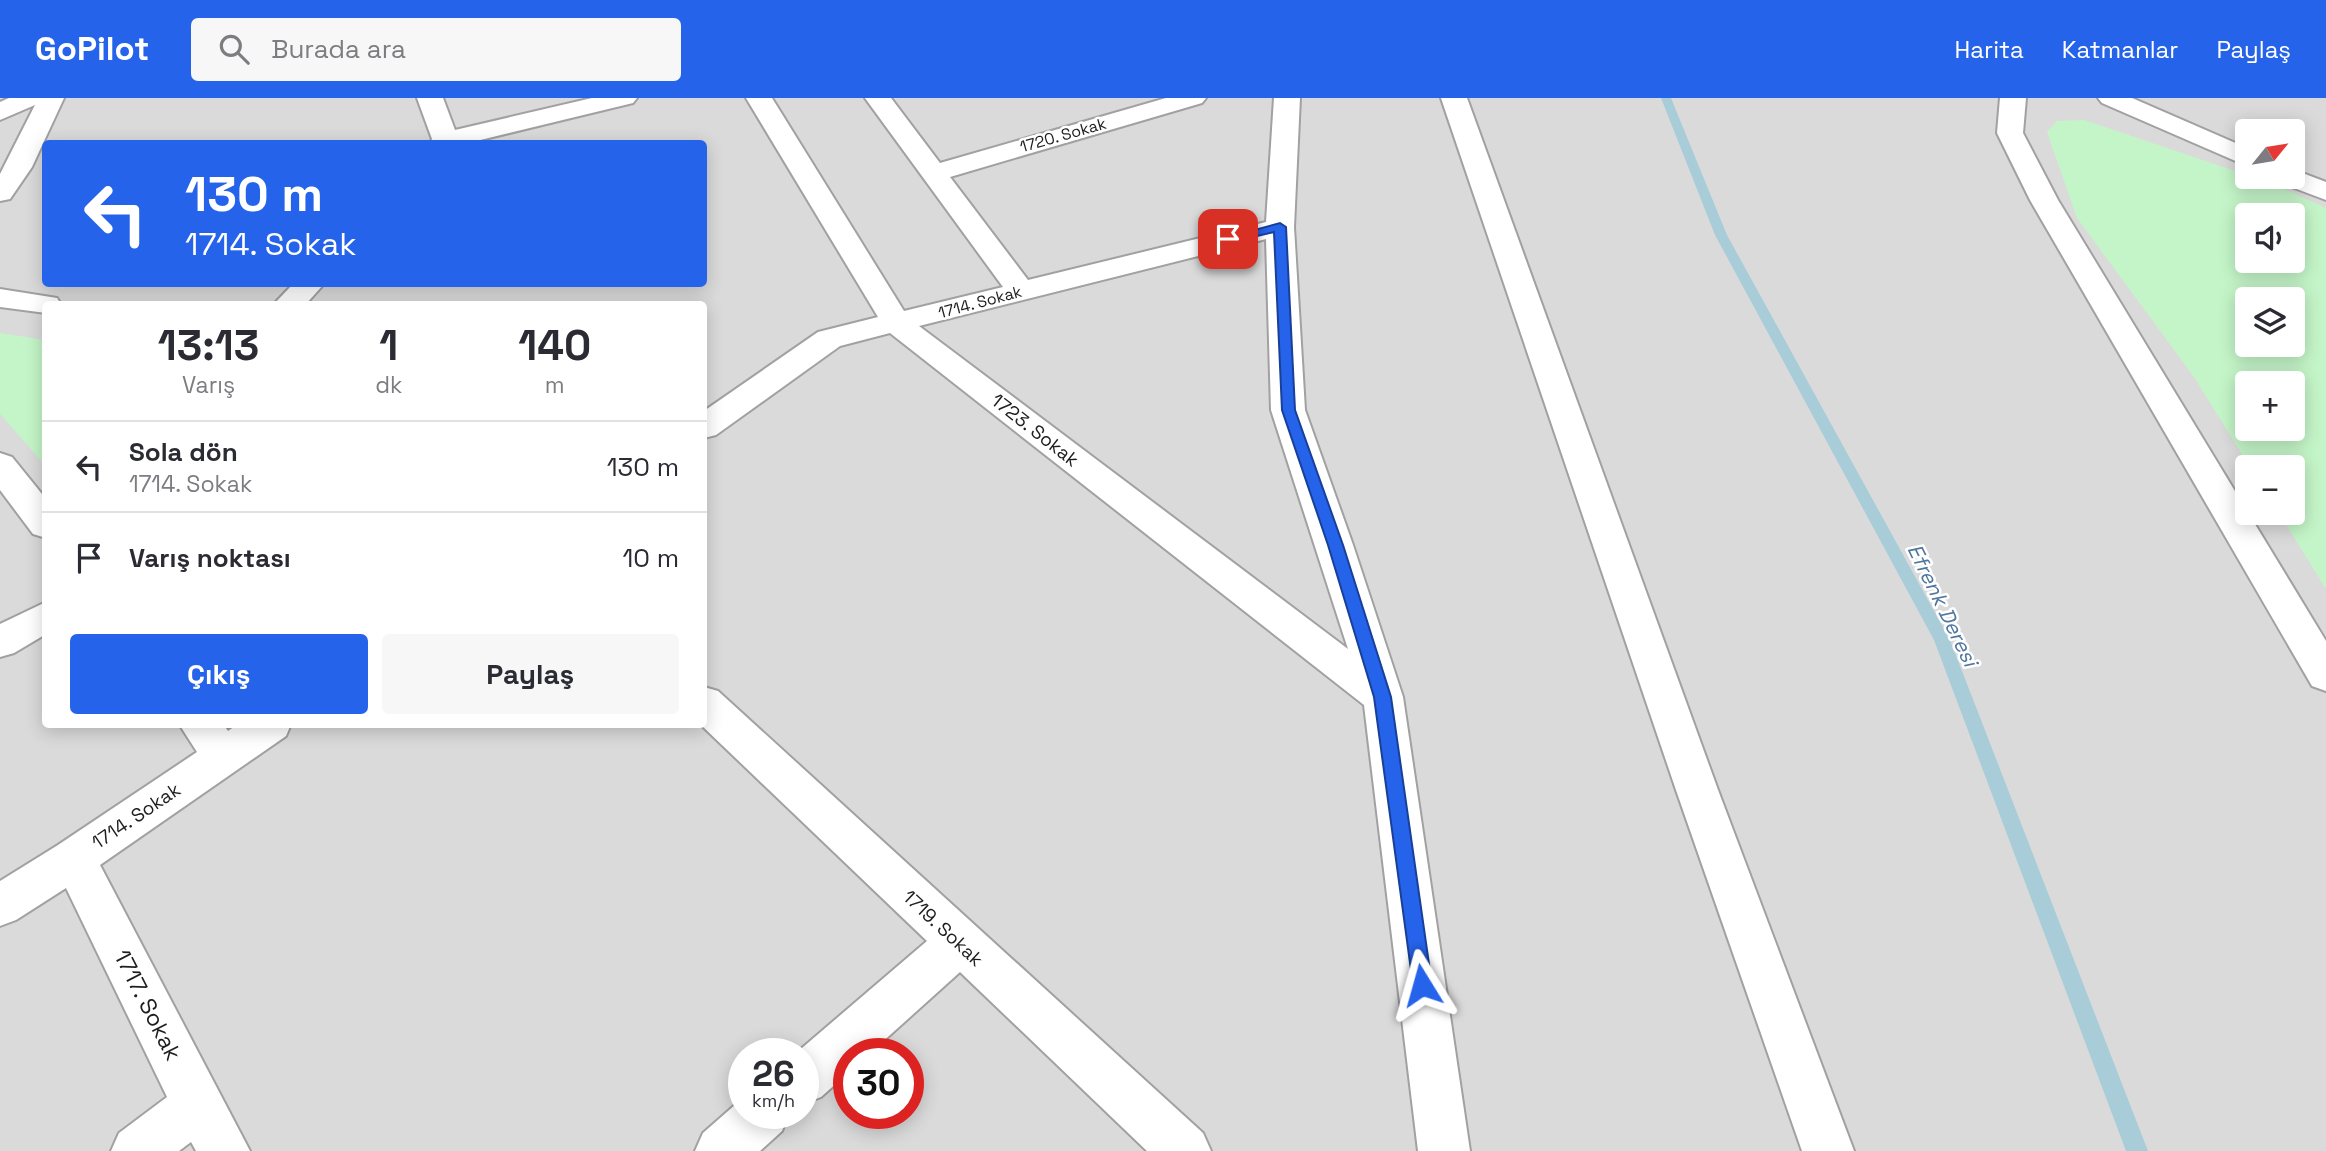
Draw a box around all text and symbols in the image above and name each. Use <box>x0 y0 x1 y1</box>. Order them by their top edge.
search box <box>191 18 681 81</box>
text: GoPilot <box>35 28 149 70</box>
icon: search <box>215 30 253 68</box>
text: Burada ara <box>271 32 406 66</box>
text: Harita <box>1955 34 2024 65</box>
text: Katmanlar <box>2062 34 2178 65</box>
text: Paylaş <box>2216 34 2291 65</box>
street label: 1720. Sokak <box>1017 113 1109 157</box>
north arrow <box>2235 119 2305 189</box>
map controls <box>2235 119 2305 525</box>
text: 130 m <box>185 163 323 225</box>
icon: left <box>70 168 161 259</box>
button: sound <box>2235 203 2305 273</box>
pin <box>1198 209 1258 269</box>
icon: arrive <box>1209 220 1247 258</box>
text: 1714. Sokak <box>185 224 357 264</box>
street label: 1714. Sokak <box>936 281 1025 323</box>
button: layers <box>2235 287 2305 357</box>
text: 13:13 <box>158 319 259 372</box>
text: 1 <box>379 319 398 372</box>
text: 140 <box>518 319 591 372</box>
text: Varış <box>182 370 235 400</box>
text: dk <box>375 370 402 400</box>
text: m <box>545 370 565 400</box>
button: + <box>2235 371 2305 441</box>
street label: 1723. Sokak <box>986 388 1084 472</box>
text: Sola dön <box>129 435 238 469</box>
icon: left <box>70 448 108 486</box>
text: 130 m <box>607 450 679 484</box>
button: − <box>2235 455 2305 525</box>
text: 1714. Sokak <box>129 469 252 499</box>
icon: arrive <box>70 539 108 577</box>
water label: Efrenk Deresi <box>1902 539 1986 673</box>
text: Varış noktası <box>129 541 291 575</box>
text: 10 m <box>622 541 679 575</box>
button: Çıkış <box>70 634 368 714</box>
button: Paylaş <box>382 634 679 714</box>
street label: 1714. Sokak <box>87 777 185 855</box>
street label: 1719. Sokak <box>897 884 989 972</box>
street label: 1717. Sokak <box>107 945 189 1065</box>
position arrow <box>1385 948 1459 1022</box>
speed limit sign: 30 <box>833 1038 924 1129</box>
text: 26 <box>752 1052 795 1096</box>
text: km/h <box>752 1089 795 1112</box>

